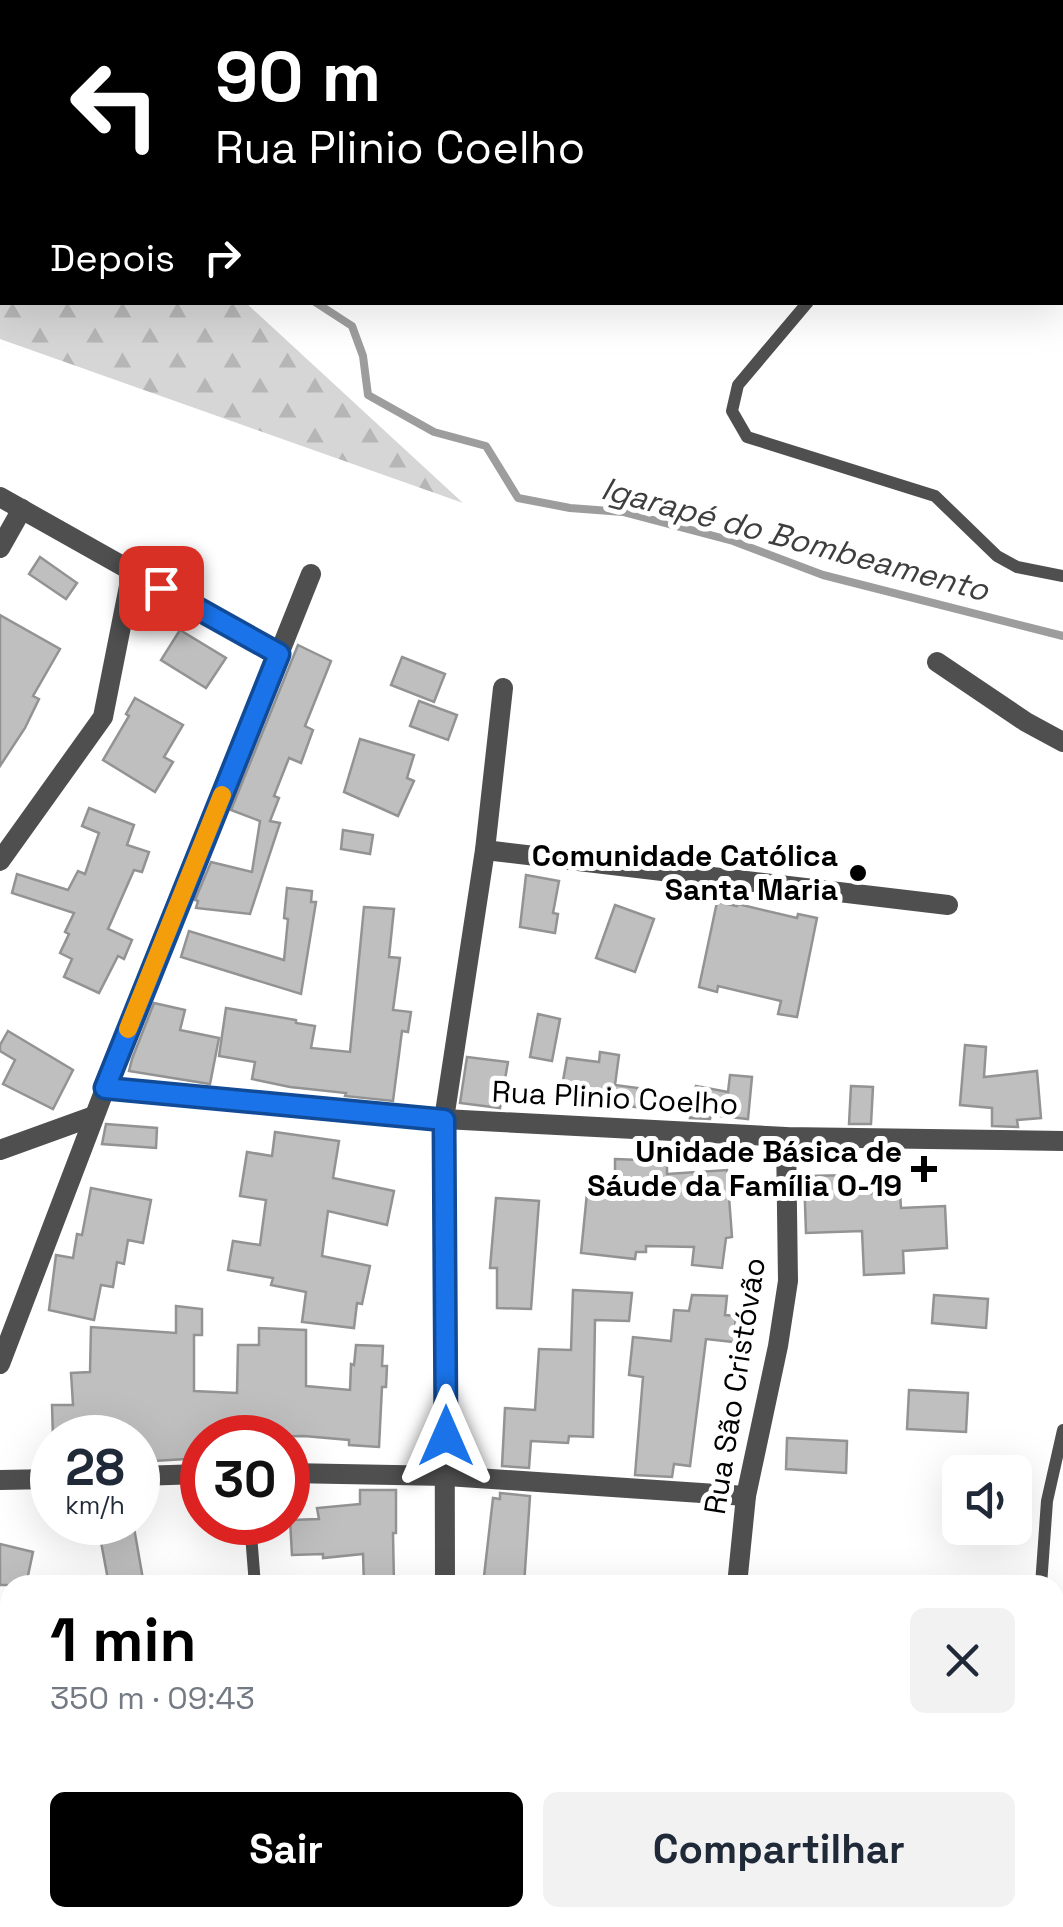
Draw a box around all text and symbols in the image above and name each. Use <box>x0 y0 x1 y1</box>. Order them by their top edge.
text: 90 m <box>215 32 381 121</box>
icon: left <box>50 40 180 170</box>
text: Rua Plinio Coelho <box>215 119 585 176</box>
icon: right <box>195 230 250 285</box>
text: Depois <box>50 234 175 282</box>
water label: Igarapé do Bombeamento <box>597 468 994 610</box>
pin <box>119 546 204 631</box>
icon: arrive <box>134 561 189 616</box>
place label: Comunidade Católica Santa Maria <box>532 836 838 909</box>
marker: Comunidade Católica Santa Maria <box>847 862 869 884</box>
street label: Rua Plinio Coelho <box>491 1072 739 1123</box>
place label: Unidade Básica de Sáude da Família O-19 <box>587 1132 902 1205</box>
marker: Unidade Básica de Sáude da Família O-19 <box>911 1156 937 1182</box>
street label: Rua São Cristóvão <box>695 1255 774 1517</box>
position arrow <box>394 1384 498 1488</box>
speed limit sign: 30 <box>180 1415 310 1545</box>
text: 28 <box>65 1436 125 1500</box>
map controls <box>942 1455 1032 1545</box>
button: sound <box>942 1455 1032 1545</box>
text: km/h <box>65 1489 125 1521</box>
text: 1 min <box>50 1602 197 1679</box>
button: close <box>910 1608 1015 1713</box>
text: 350 m · 09:43 <box>50 1678 255 1718</box>
button: Sair <box>50 1792 523 1907</box>
button: Compartilhar <box>543 1792 1015 1907</box>

